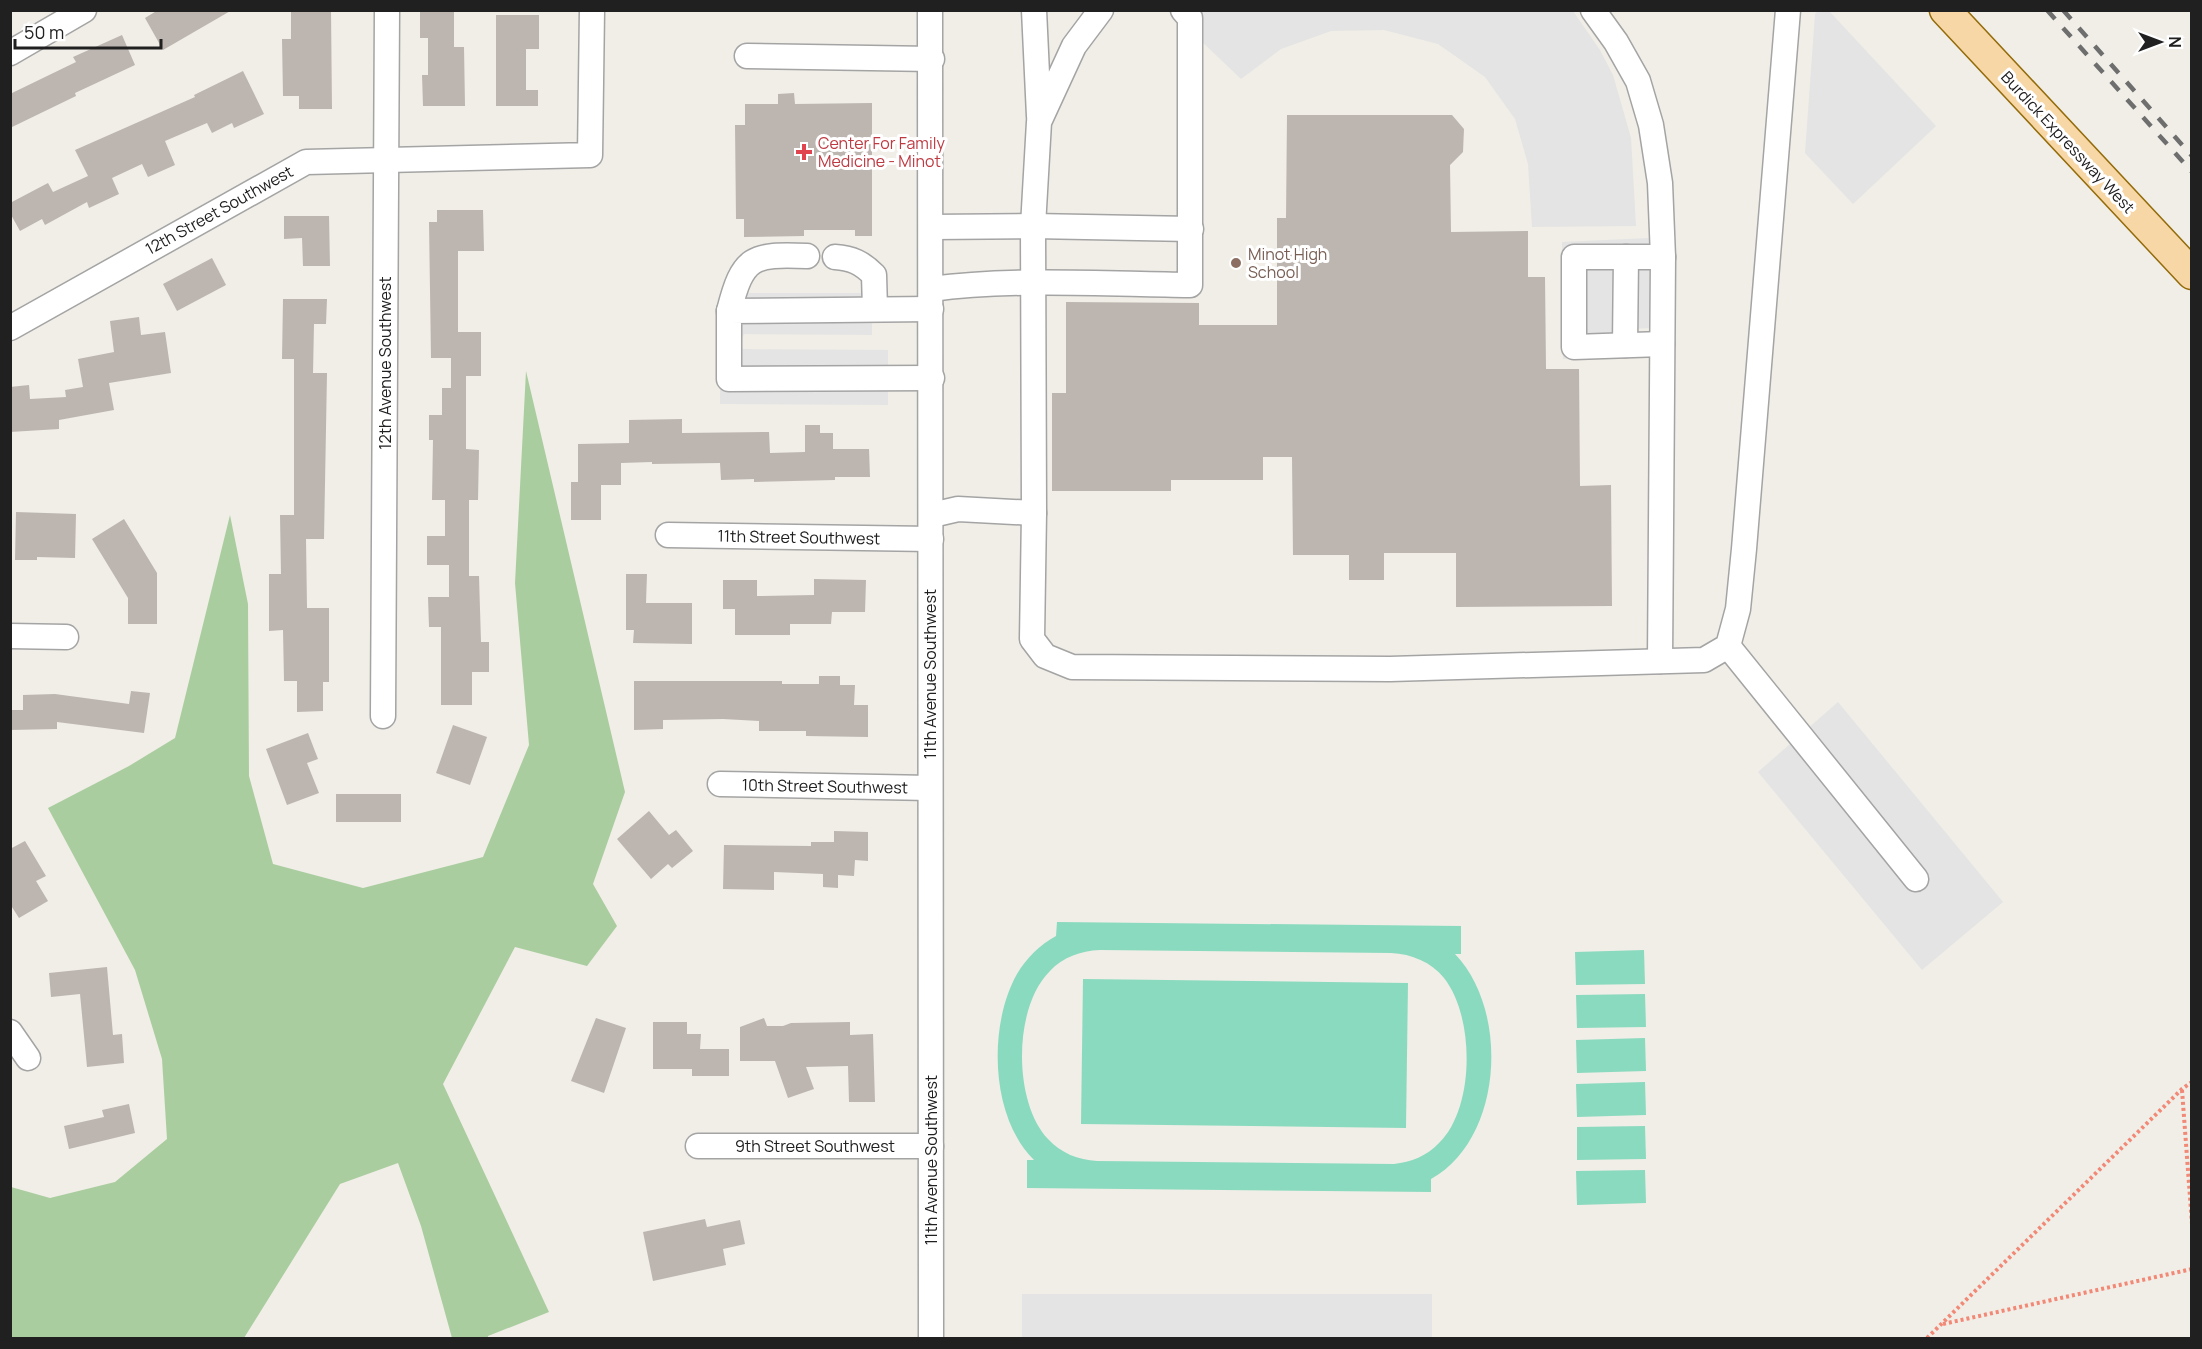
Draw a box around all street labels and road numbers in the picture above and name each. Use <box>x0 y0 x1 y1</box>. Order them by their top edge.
street label: Burdick Expressway West <box>1996 66 2140 218</box>
street label: 12th Street Southwest <box>141 160 297 260</box>
street label: 12th Avenue Southwest <box>374 276 396 450</box>
street label: 11th Street Southwest <box>717 525 881 549</box>
street label: 11th Avenue Southwest <box>919 589 941 759</box>
street label: 10th Street Southwest <box>742 774 908 798</box>
street label: 11th Avenue Southwest <box>920 1075 942 1245</box>
street label: 9th Street Southwest <box>735 1135 895 1157</box>

